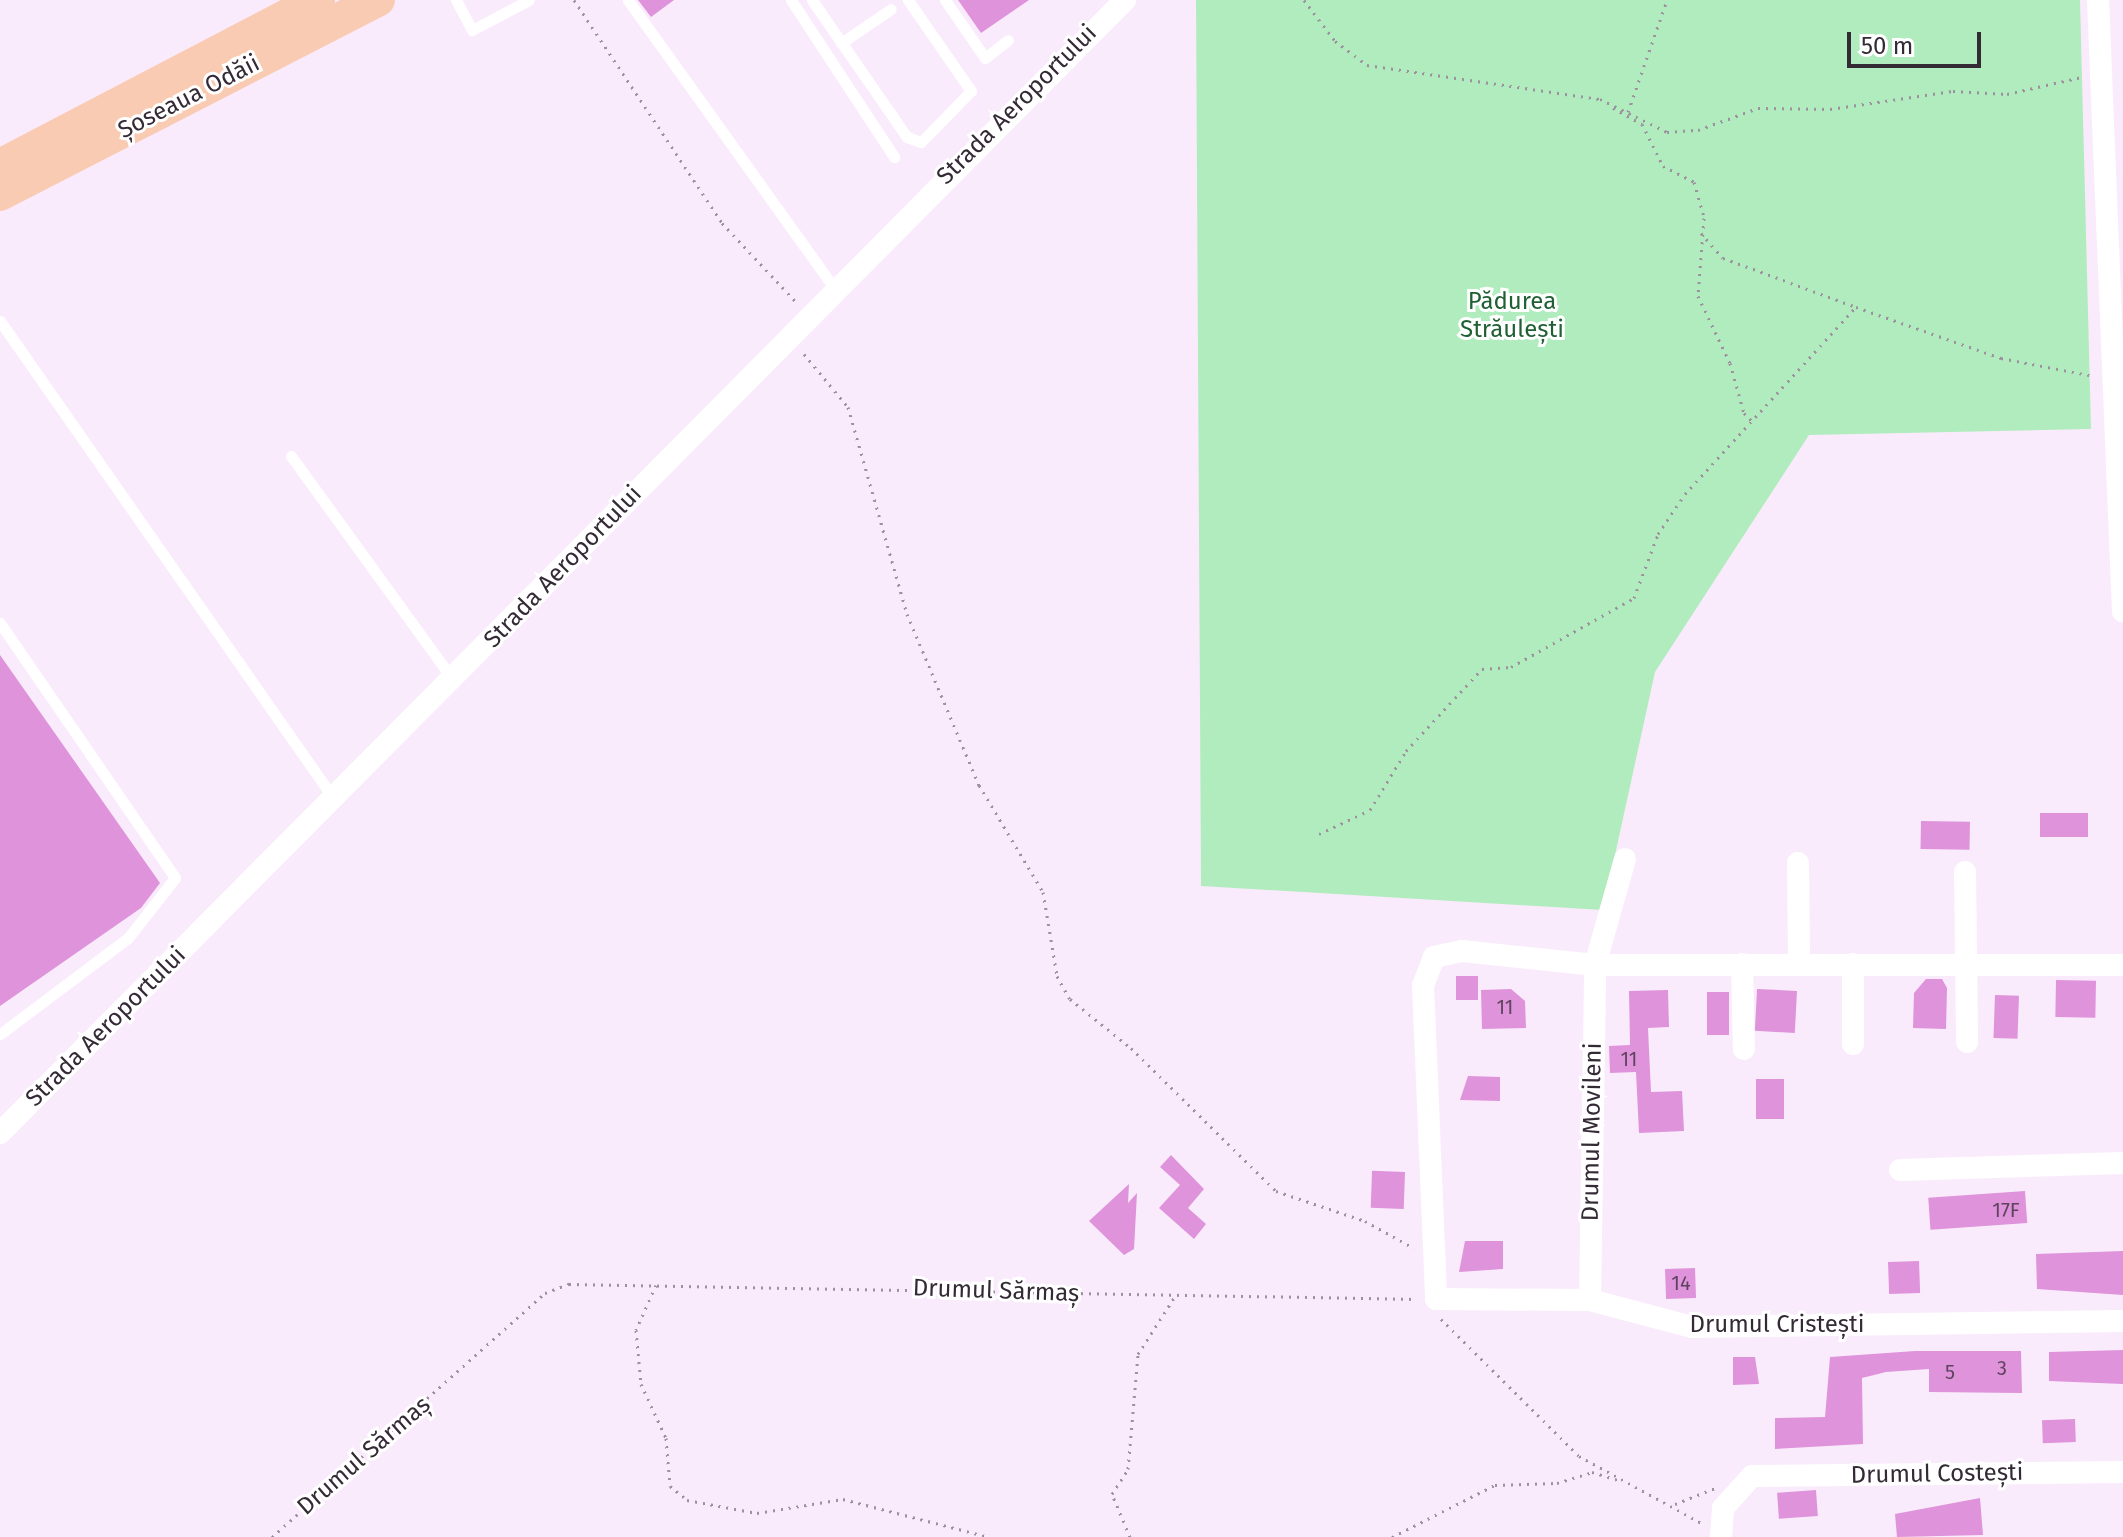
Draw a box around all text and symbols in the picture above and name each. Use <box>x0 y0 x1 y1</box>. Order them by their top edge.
scale bar <box>1851 16 1985 66</box>
street label: Strada Aeroportului <box>931 19 1103 191</box>
text: 50 m <box>1861 32 1913 60</box>
street label: Șoseaua Odăii <box>113 49 265 145</box>
park label: Pădurea Străulești <box>1460 288 1564 344</box>
street label: Strada Aeroportului <box>478 480 648 654</box>
street label: Strada Aeroportului <box>20 941 192 1113</box>
house number: 11 <box>1496 995 1514 1019</box>
street label: Drumul Movileni <box>1576 1042 1608 1222</box>
house number: 11 <box>1620 1047 1638 1071</box>
house number: 17F <box>1992 1198 2020 1222</box>
house number: 14 <box>1671 1271 1691 1295</box>
street label: Drumul Sărmaș <box>912 1274 1080 1308</box>
street label: Drumul Cristești <box>1690 1311 1864 1339</box>
house number: 3 <box>1997 1356 2007 1380</box>
house number: 5 <box>1945 1360 1955 1384</box>
street label: Drumul Sărmaș <box>292 1390 436 1522</box>
street label: Drumul Costești <box>1850 1458 2024 1490</box>

